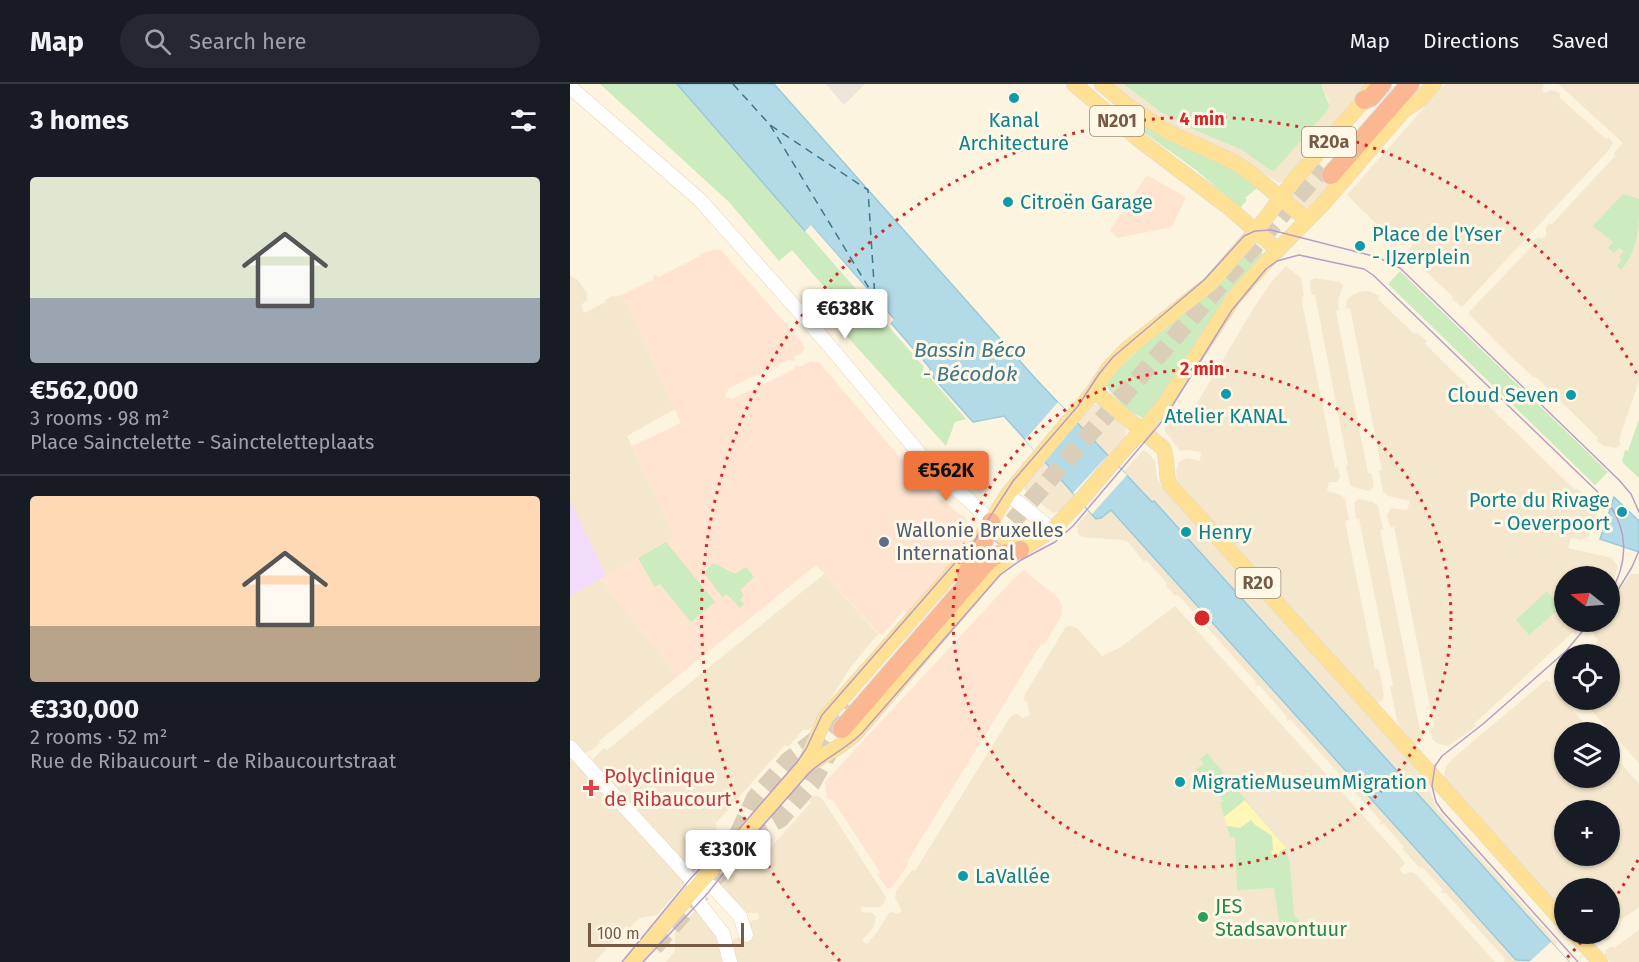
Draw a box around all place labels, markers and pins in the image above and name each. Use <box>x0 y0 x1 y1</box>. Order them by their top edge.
marker: Kanal Architecture <box>1007 91 1021 105</box>
place label: Kanal Architecture <box>959 108 1069 155</box>
place label: Citroën Garage <box>1020 190 1153 214</box>
marker: Citroën Garage <box>1001 195 1015 209</box>
place label: Place de l'Yser - IJzerplein <box>1372 222 1502 269</box>
marker: Place de l'Yser - IJzerplein <box>1353 239 1367 253</box>
pin: €638K <box>803 289 887 340</box>
place label: Cloud Seven <box>1448 383 1559 407</box>
marker: Atelier KANAL <box>1219 387 1233 401</box>
marker: Cloud Seven <box>1564 388 1578 402</box>
place label: Atelier KANAL <box>1164 404 1288 428</box>
pin: €562K <box>904 451 988 502</box>
place label: Porte du Rivage - Oeverpoort <box>1469 488 1611 535</box>
marker: Porte du Rivage - Oeverpoort <box>1615 505 1629 519</box>
place label: Wallonie Bruxelles International <box>896 518 1063 565</box>
place label: Henry <box>1198 520 1252 544</box>
marker: Henry <box>1179 525 1193 539</box>
marker: Wallonie Bruxelles International <box>877 535 891 549</box>
centre of rings <box>1192 608 1212 628</box>
place label: Polyclinique de Ribaucourt <box>604 764 732 811</box>
place label: MigratieMuseumMigration <box>1192 770 1427 794</box>
marker: MigratieMuseumMigration <box>1173 775 1187 789</box>
marker: Polyclinique de Ribaucourt <box>582 779 600 797</box>
pin: €330K <box>686 830 770 881</box>
place label: LaVallée <box>975 864 1050 888</box>
marker: LaVallée <box>956 869 970 883</box>
place label: JES Stadsavontuur <box>1215 894 1347 941</box>
marker: JES Stadsavontuur <box>1196 910 1210 924</box>

